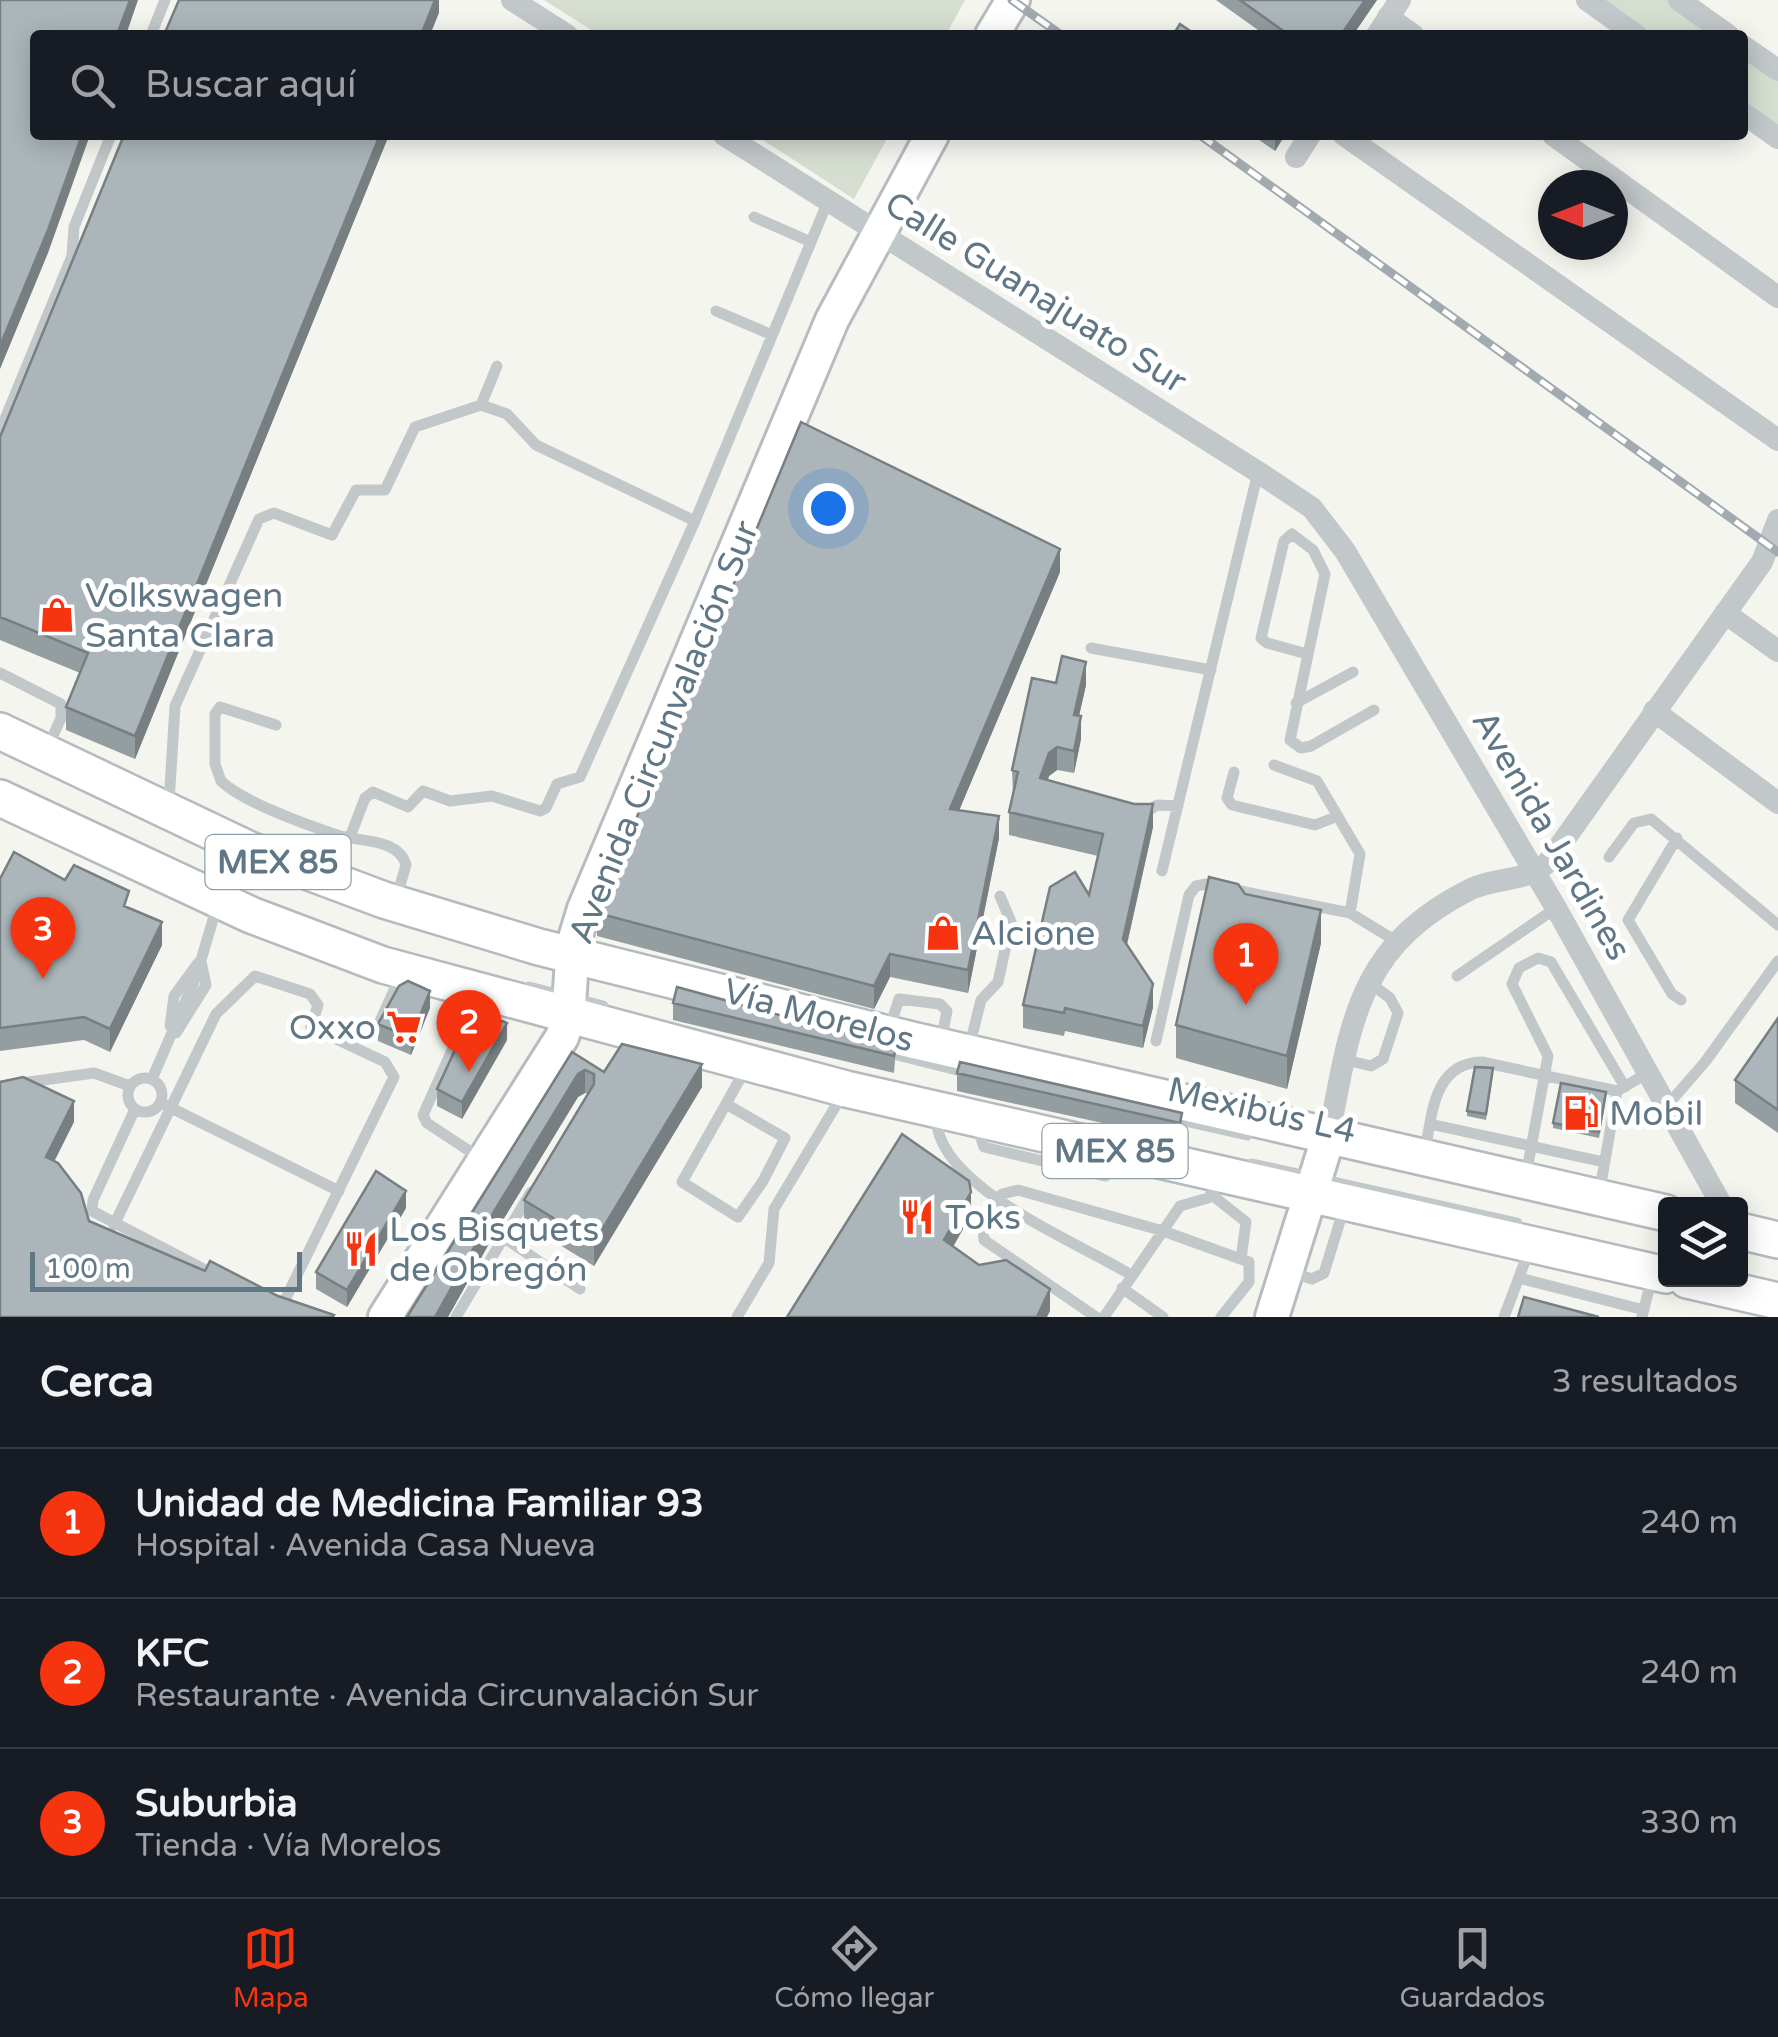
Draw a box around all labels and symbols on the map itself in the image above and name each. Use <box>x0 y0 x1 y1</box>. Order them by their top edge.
north arrow <box>1538 170 1628 260</box>
street label: Calle Guanajuato Sur <box>877 183 1195 403</box>
your location <box>803 483 854 534</box>
street label: Avenida Circunvalación Sur <box>560 514 768 950</box>
place label: Volkswagen Santa Clara <box>85 575 283 657</box>
shop icon: Volkswagen Santa Clara <box>38 596 76 634</box>
street label: Avenida Jardines <box>1463 703 1640 968</box>
road number: MEX 85 <box>206 835 350 889</box>
pin: 3 <box>10 896 76 979</box>
place label: Alcione <box>971 913 1095 955</box>
shop icon: Alcione <box>924 914 962 952</box>
pin: 1 <box>1214 922 1278 1005</box>
street label: Vía Morelos <box>719 970 919 1062</box>
pin: 2 <box>436 990 502 1072</box>
place label: Oxxo <box>289 1007 376 1049</box>
supermarket icon: Oxxo <box>385 1008 423 1046</box>
street label: Mexibús L4 <box>1164 1069 1360 1153</box>
place label: Mobil <box>1609 1093 1703 1135</box>
fuel station icon: Mobil <box>1562 1094 1600 1132</box>
road number: MEX 85 <box>1042 1124 1188 1178</box>
place label: Toks <box>945 1197 1021 1239</box>
restaurant icon: Toks <box>898 1198 936 1236</box>
place label: Los Bisquets de Obregón <box>389 1209 599 1291</box>
restaurant icon: Los Bisquets de Obregón <box>342 1230 380 1268</box>
scale bar <box>30 1247 302 1292</box>

